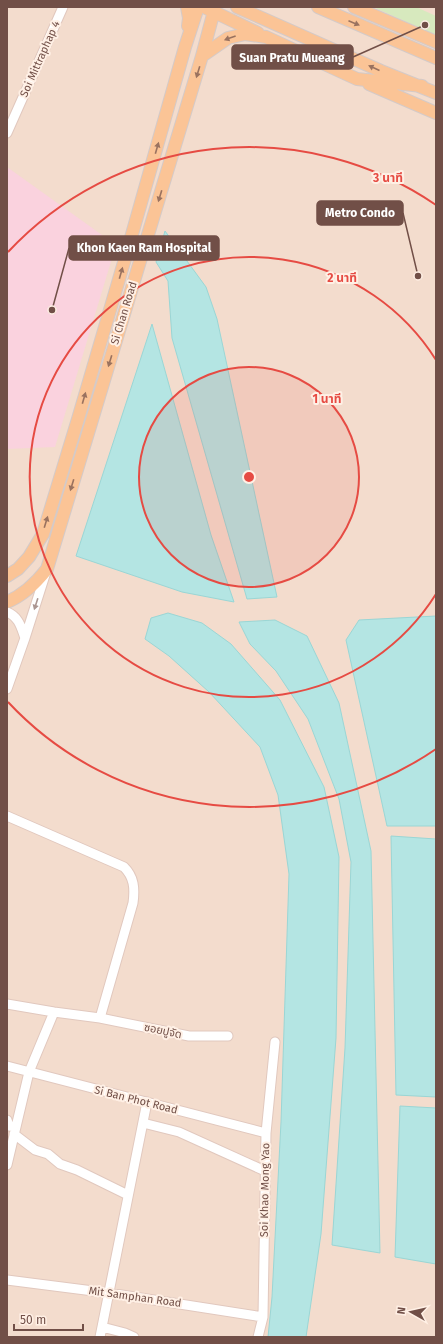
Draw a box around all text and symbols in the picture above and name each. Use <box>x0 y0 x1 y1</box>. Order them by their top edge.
street label: Soi Mittraphap 4 <box>17 19 63 99</box>
one-way arrow <box>348 20 360 26</box>
one-way arrow <box>223 36 235 42</box>
callout: Suan Pratu Mueang <box>232 45 353 69</box>
text: Suan Pratu Mueang <box>239 51 345 65</box>
one-way arrow <box>368 65 379 71</box>
one-way arrow <box>194 66 200 78</box>
one-way arrow <box>154 142 160 154</box>
text: 3 นาที <box>372 171 403 185</box>
one-way arrow <box>157 190 163 202</box>
callout: Metro Condo <box>317 201 403 225</box>
text: Metro Condo <box>325 206 395 220</box>
callout: Khon Kaen Ram Hospital <box>69 236 219 260</box>
text: Khon Kaen Ram Hospital <box>77 241 212 255</box>
one-way arrow <box>118 267 124 279</box>
text: 2 นาที <box>327 271 357 285</box>
street label: Si Chan Road <box>108 280 140 346</box>
one-way arrow <box>107 355 113 367</box>
one-way arrow <box>81 392 87 404</box>
text: 1 นาที <box>312 392 342 406</box>
centre of rings <box>242 470 256 484</box>
one-way arrow <box>69 480 75 492</box>
one-way arrow <box>43 516 49 528</box>
one-way arrow <box>33 598 39 610</box>
street label: ซอยปูจัด <box>143 1021 183 1041</box>
street label: Si Ban Phot Road <box>93 1083 179 1117</box>
street label: Soi Khao Mong Yao <box>258 1143 272 1237</box>
street label: Mit Samphan Road <box>88 1284 182 1310</box>
north arrow <box>391 1292 431 1332</box>
scale bar <box>14 1306 83 1332</box>
text: N <box>395 1306 409 1315</box>
text: 50 m <box>20 1313 46 1327</box>

